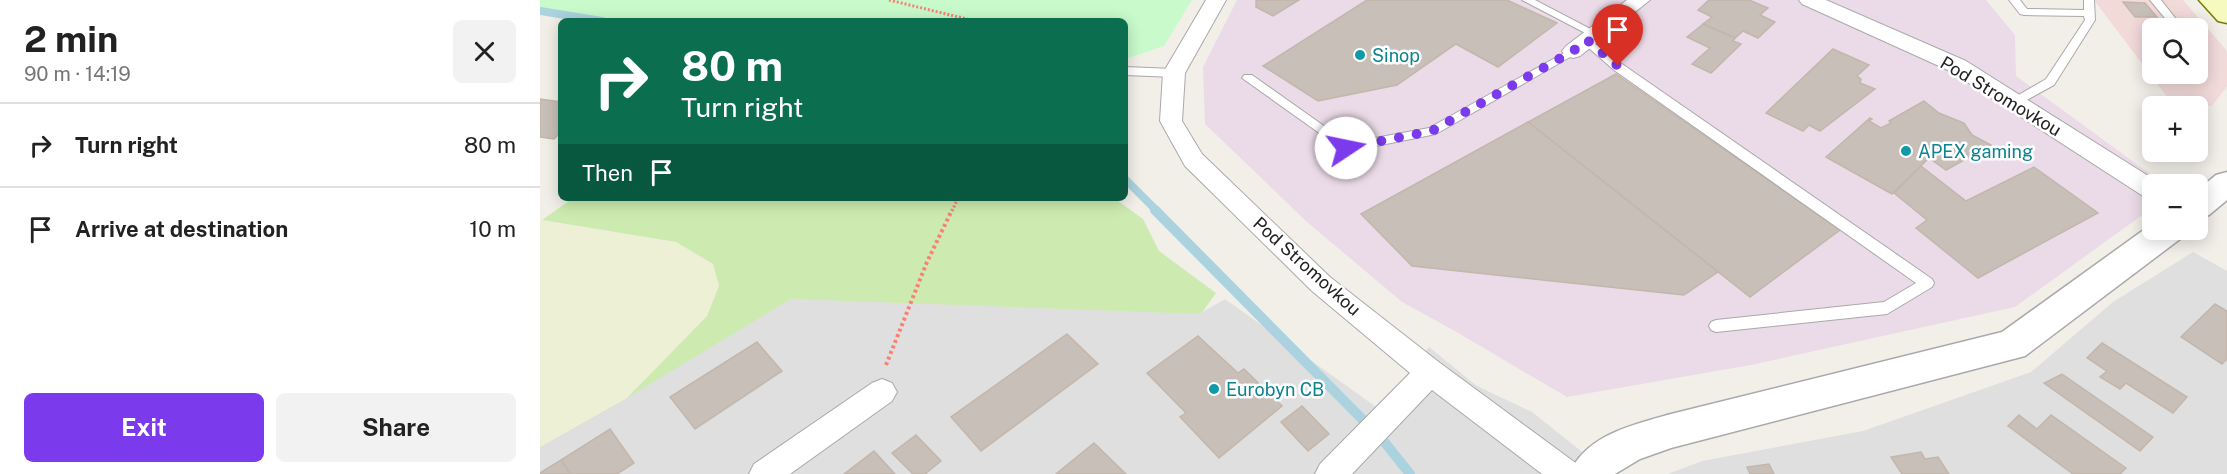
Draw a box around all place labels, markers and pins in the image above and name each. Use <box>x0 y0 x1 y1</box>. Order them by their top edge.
pin <box>1592 4 1643 66</box>
place label: Sinop <box>1372 45 1420 66</box>
marker: Sinop <box>1353 48 1367 62</box>
place label: APEX gaming <box>1918 141 2033 162</box>
marker: APEX gaming <box>1899 144 1913 158</box>
place label: Eurobyn CB <box>1226 379 1324 400</box>
marker: Eurobyn CB <box>1207 382 1221 396</box>

